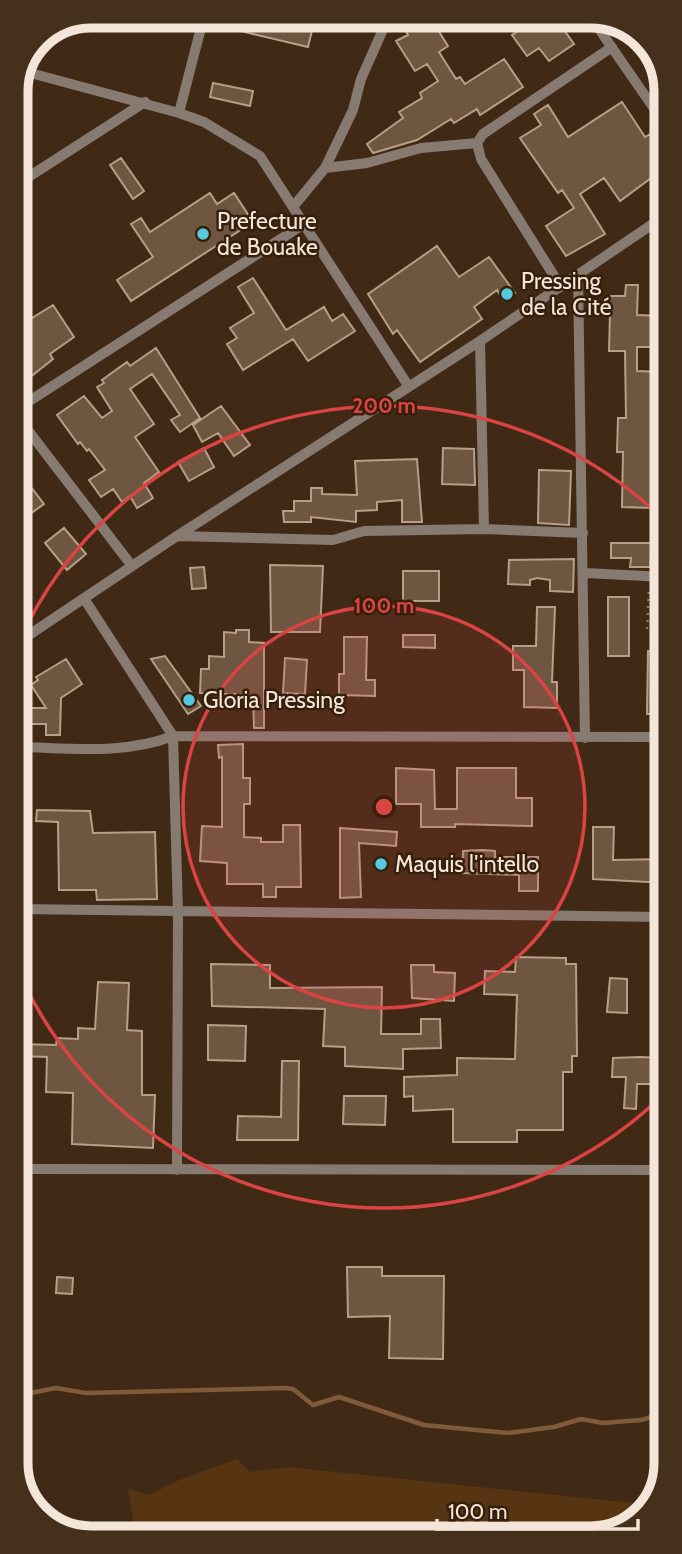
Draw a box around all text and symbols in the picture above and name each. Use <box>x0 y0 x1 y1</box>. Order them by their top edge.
place label: Prefecture de Bouake <box>217 207 318 261</box>
marker: Prefecture de Bouake <box>195 226 211 242</box>
place label: Pressing de la Cité <box>521 267 612 321</box>
marker: Pressing de la Cité <box>499 286 515 302</box>
text: 200 m <box>352 393 416 418</box>
text: 100 m <box>354 593 414 618</box>
place label: Gloria Pressing <box>203 686 345 714</box>
marker: Gloria Pressing <box>181 692 197 708</box>
centre of rings <box>372 795 396 819</box>
place label: Maquis l'intello <box>395 850 539 878</box>
marker: Maquis l'intello <box>373 856 389 872</box>
scale bar <box>437 1488 638 1532</box>
text: 100 m <box>448 1499 507 1524</box>

